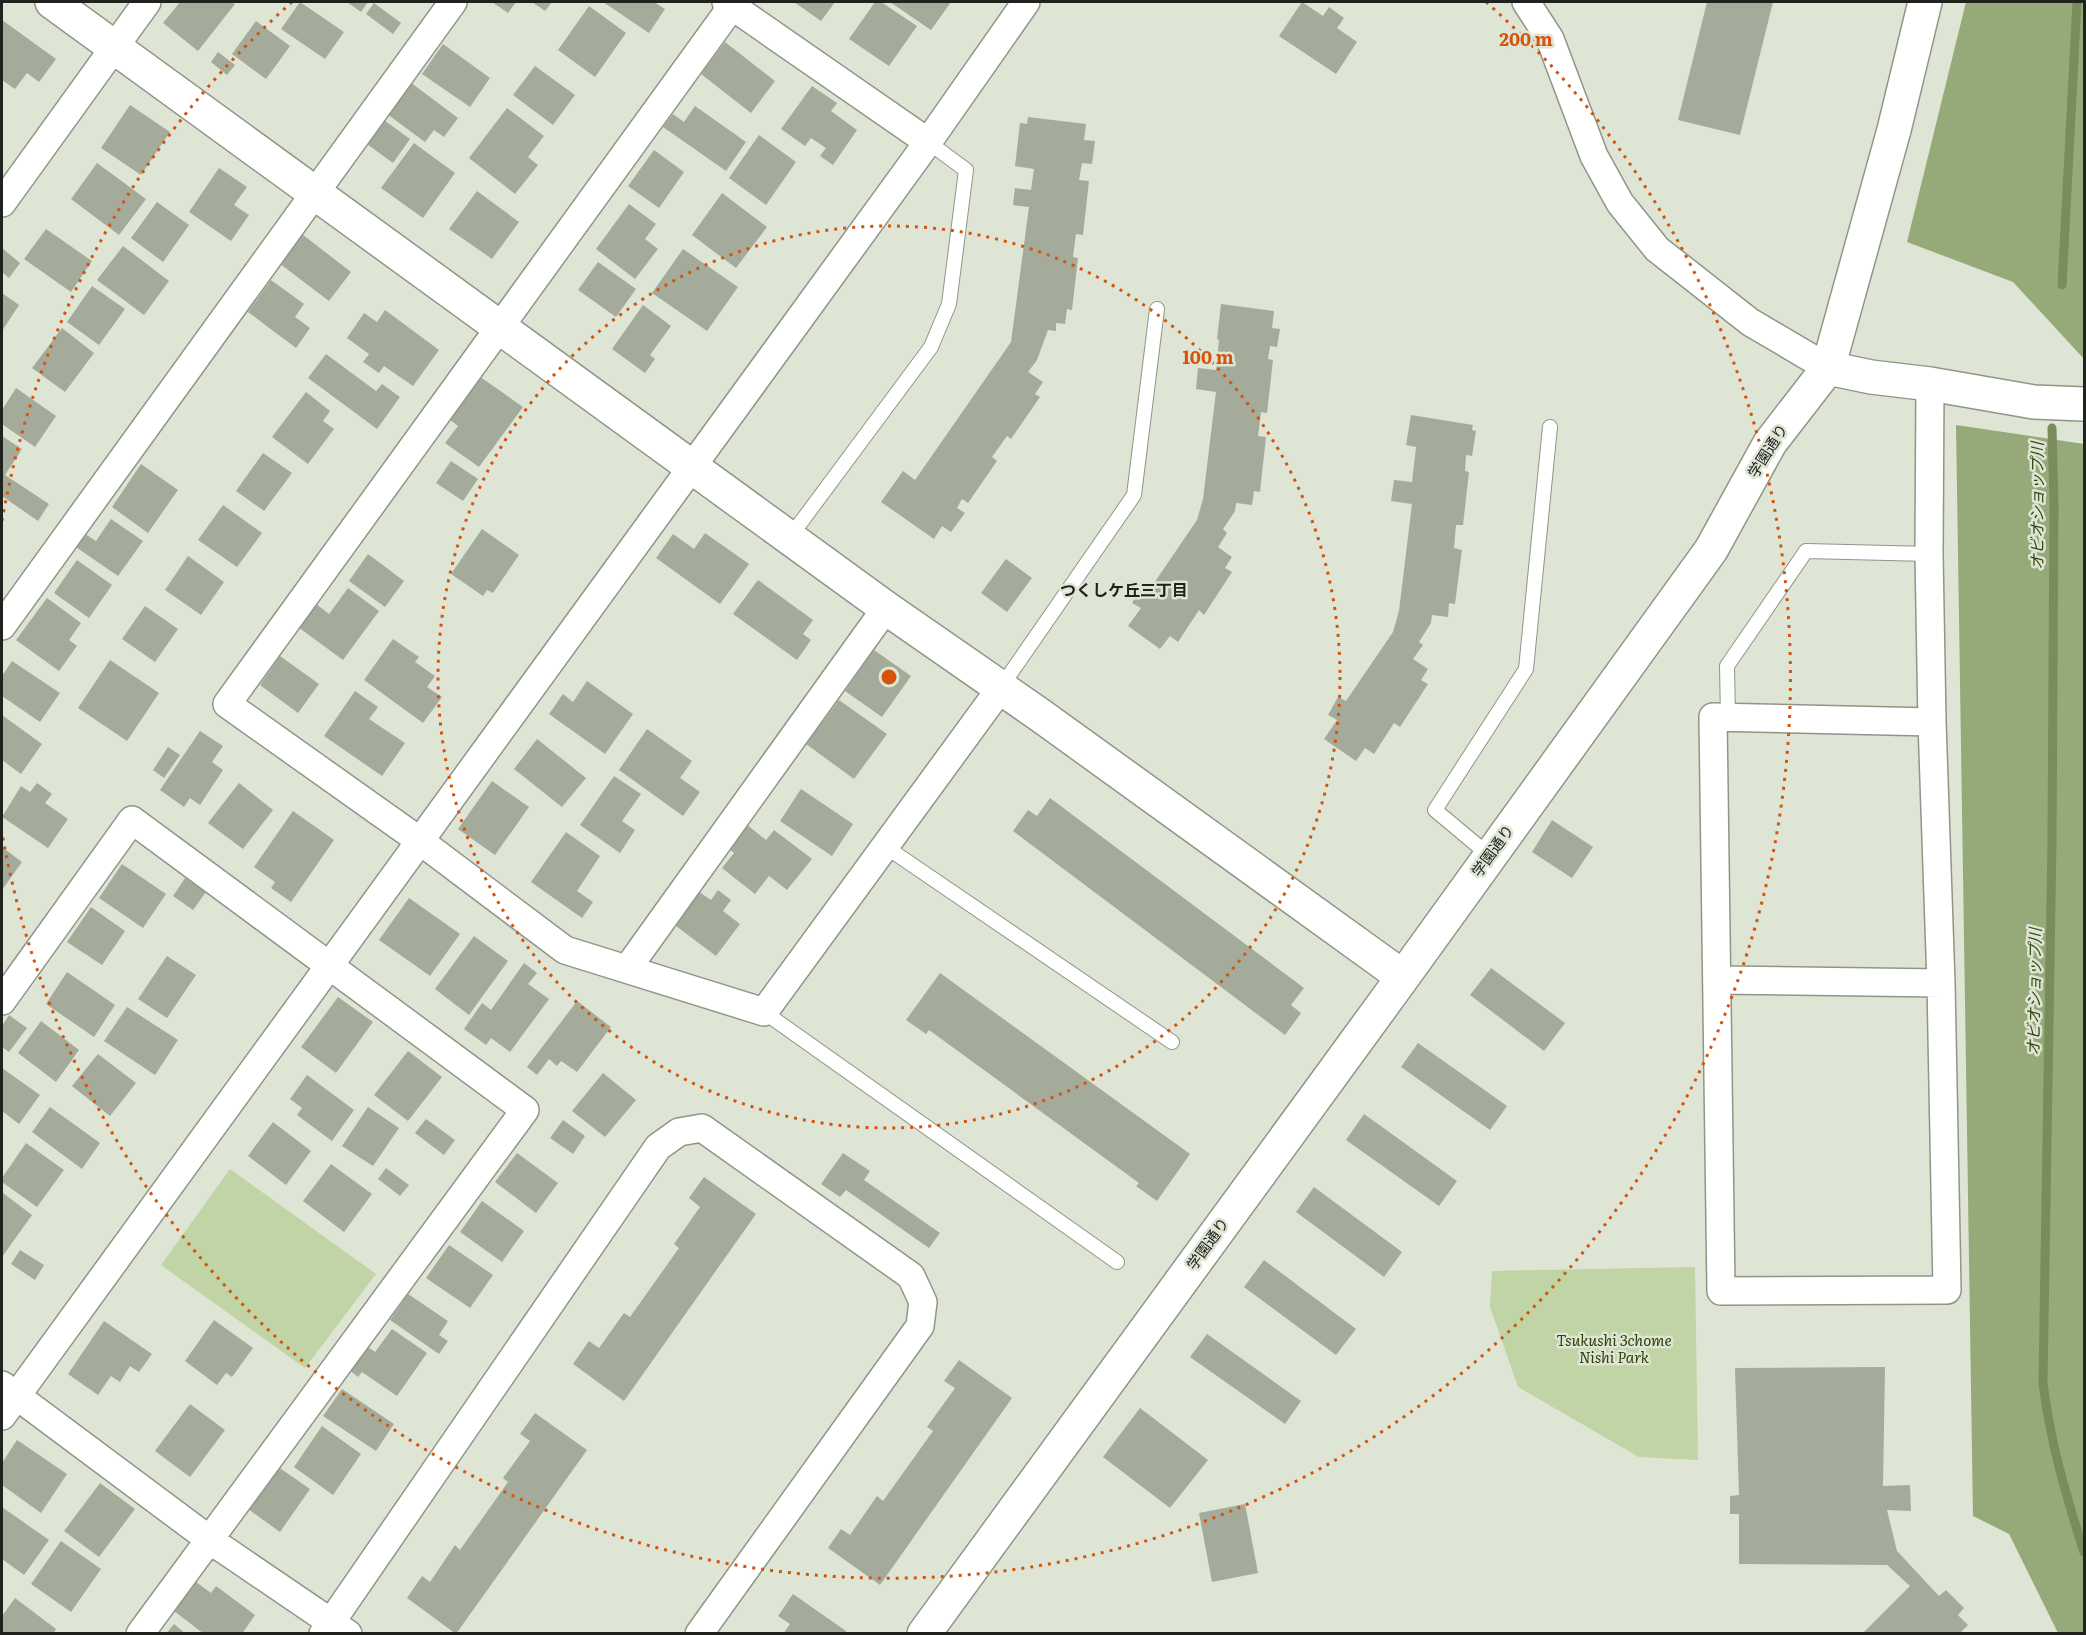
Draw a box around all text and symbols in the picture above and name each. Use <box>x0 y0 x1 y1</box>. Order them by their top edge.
text: 200 m <box>1499 25 1553 52</box>
text: 100 m <box>1182 343 1234 370</box>
street label: 学園通り <box>1741 419 1792 482</box>
water label: オビオショップ川 <box>2024 440 2048 570</box>
district label: つくしケ丘三丁目 <box>1060 577 1188 601</box>
centre of rings <box>879 667 899 687</box>
street label: 学園通り <box>1465 819 1519 881</box>
water label: オビオショップ川 <box>2020 926 2046 1056</box>
street label: 学園通り <box>1180 1212 1234 1274</box>
park label: Tsukushi 3chome Nishi Park <box>1556 1328 1672 1368</box>

